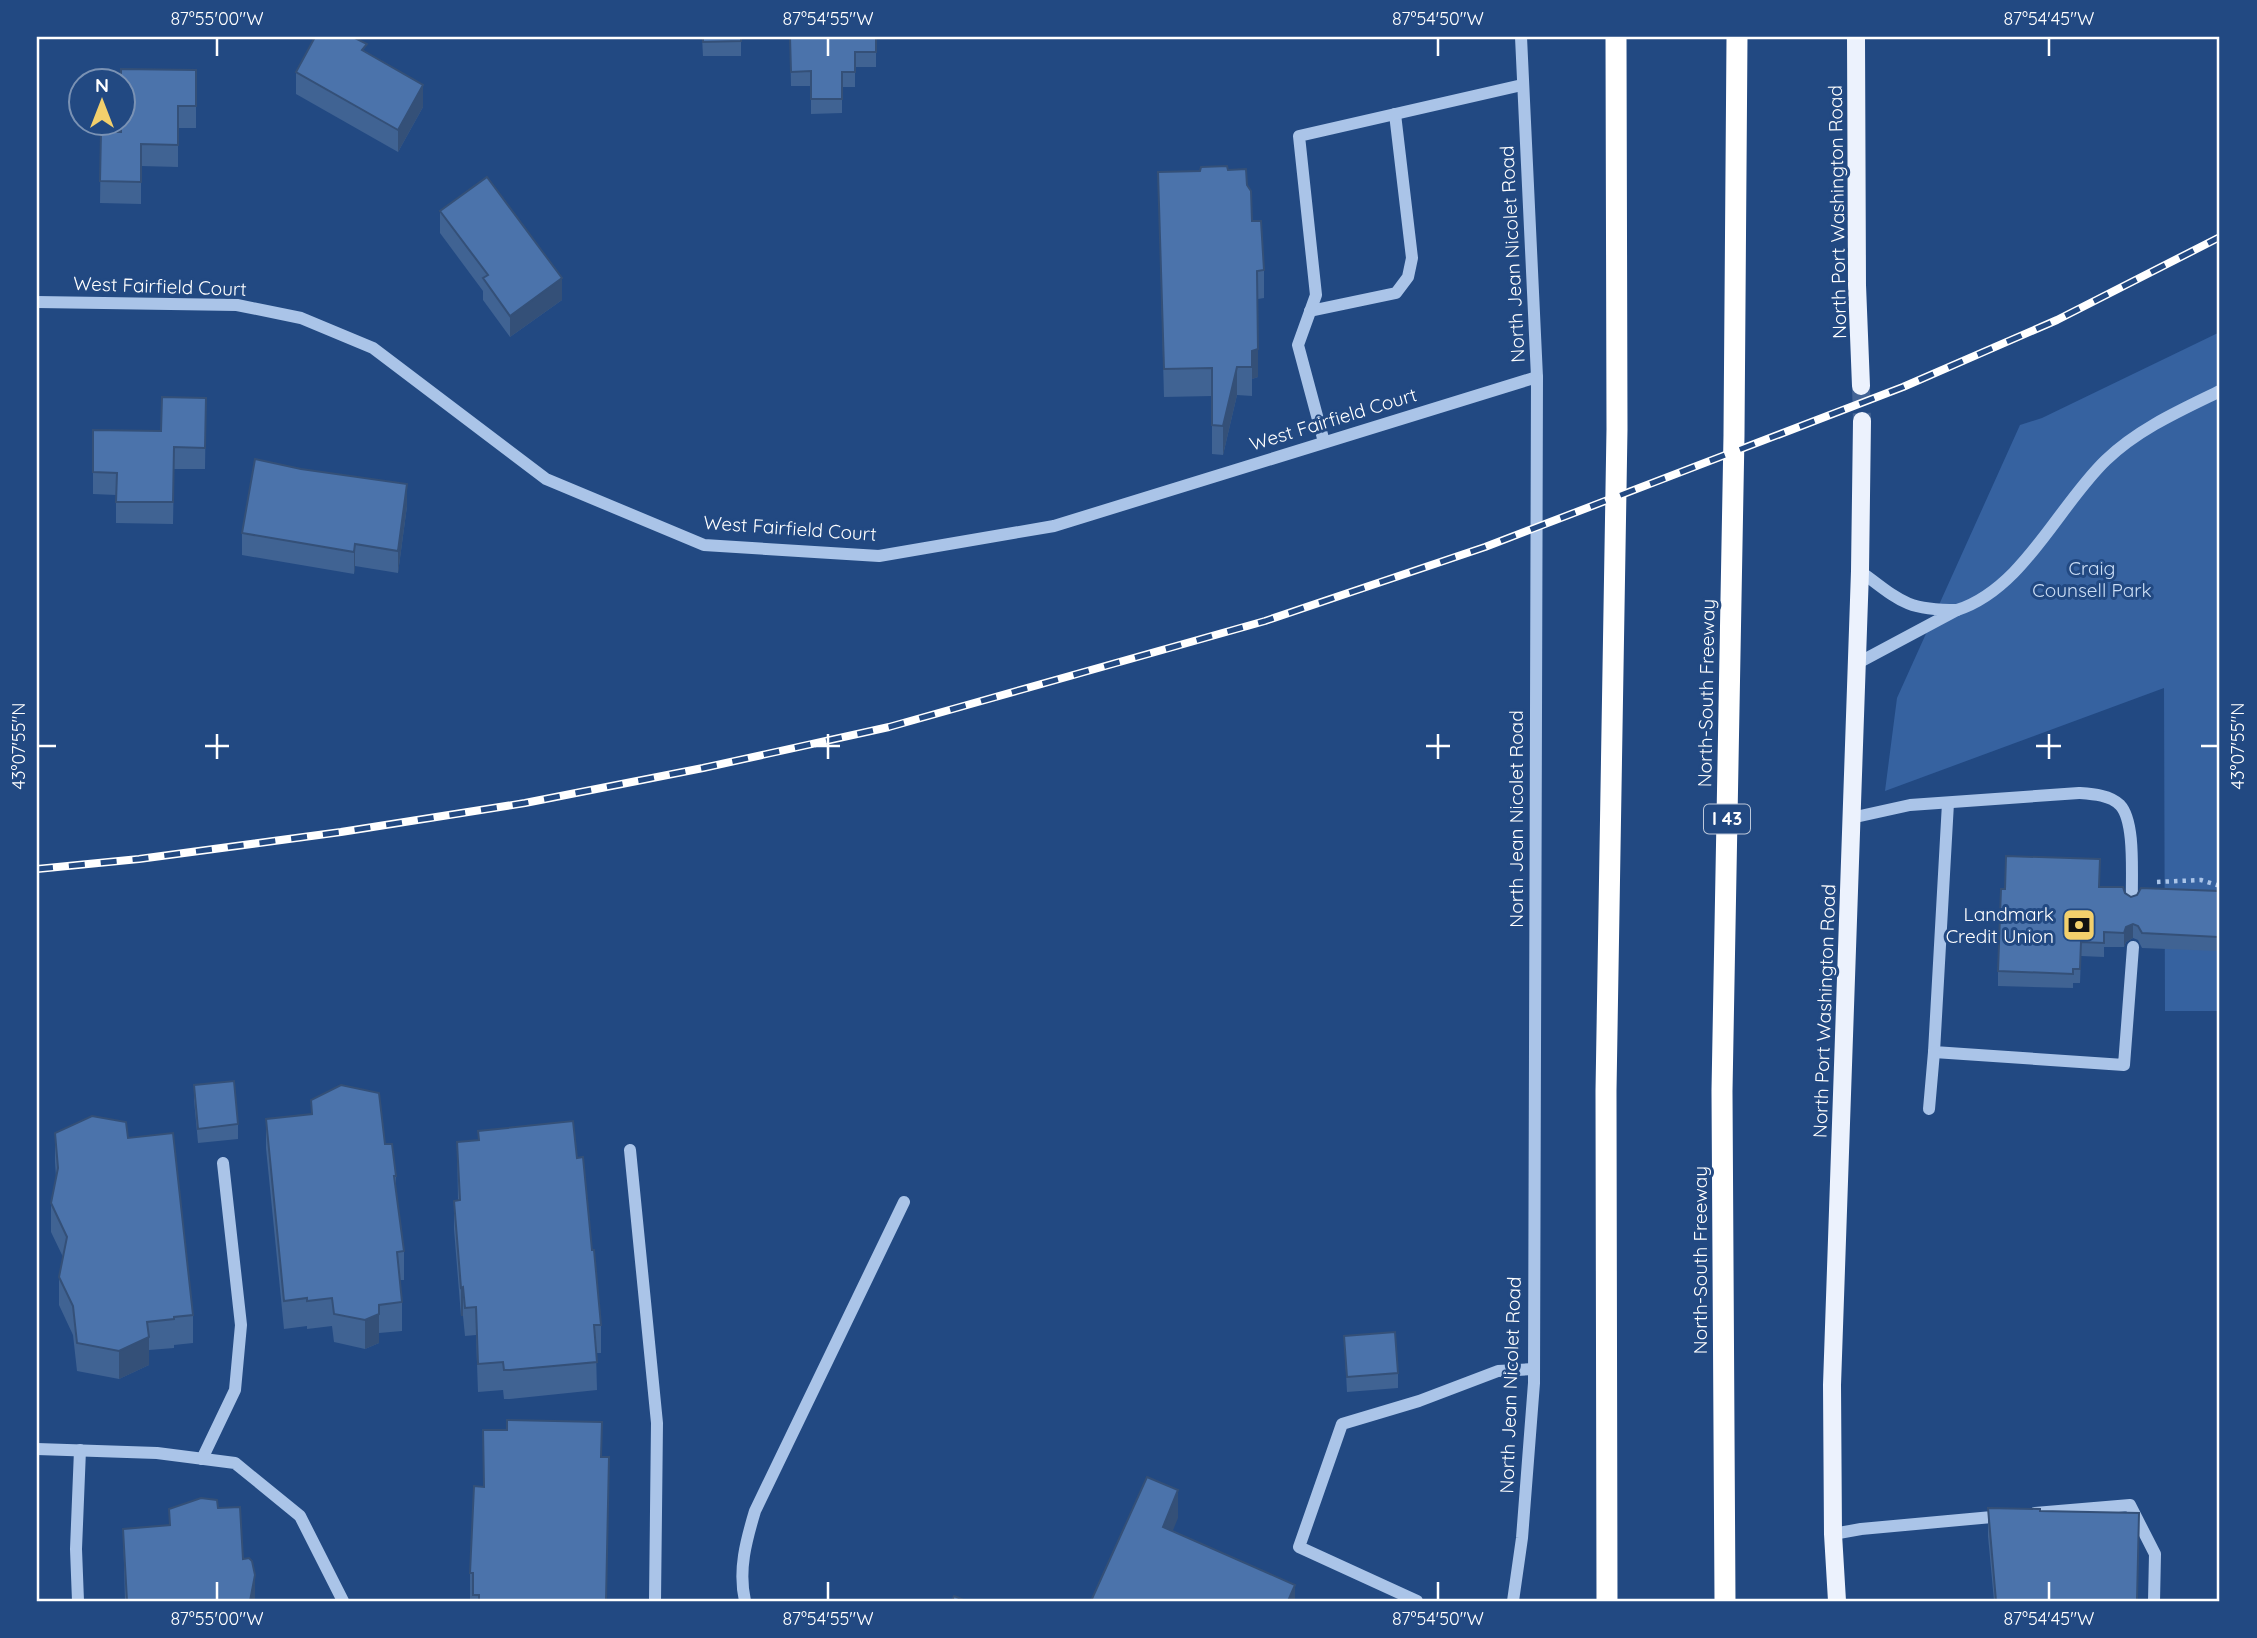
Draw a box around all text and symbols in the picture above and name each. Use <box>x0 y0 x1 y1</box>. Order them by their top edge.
text: 87°55'00"W <box>170 7 264 30</box>
text: 87°54'55"W <box>782 7 874 30</box>
text: 87°54'50"W <box>1392 7 1484 30</box>
text: 87°54'45"W <box>2004 7 2094 30</box>
north arrow <box>66 66 136 136</box>
text: N <box>95 73 109 97</box>
street label: North Port Washington Road <box>1823 85 1851 339</box>
street label: North Jean Nicolet Road <box>1494 145 1530 363</box>
street label: West Fairfield Court <box>73 271 247 301</box>
street label: West Fairfield Court <box>1246 382 1420 456</box>
street label: West Fairfield Court <box>703 510 877 546</box>
park label: Craig Counsell Park <box>2032 556 2152 602</box>
street label: North-South Freeway <box>1692 599 1720 787</box>
text: 43°07'55"N <box>7 703 30 789</box>
text: 43°07'55"N <box>2226 703 2249 789</box>
street label: North Jean Nicolet Road <box>1504 710 1528 928</box>
road number: I 43 <box>1704 804 1750 834</box>
street label: North Port Washington Road <box>1808 884 1840 1138</box>
place label: Landmark Credit Union <box>1946 902 2054 948</box>
bank icon: Landmark Credit Union <box>2060 906 2098 944</box>
street label: North-South Freeway <box>1688 1166 1712 1354</box>
street label: North Jean Nicolet Road <box>1494 1276 1526 1494</box>
text: 87°55'00"W <box>170 1607 264 1630</box>
text: 87°54'55"W <box>782 1607 874 1630</box>
text: 87°54'50"W <box>1392 1607 1484 1630</box>
text: 87°54'45"W <box>2004 1607 2094 1630</box>

